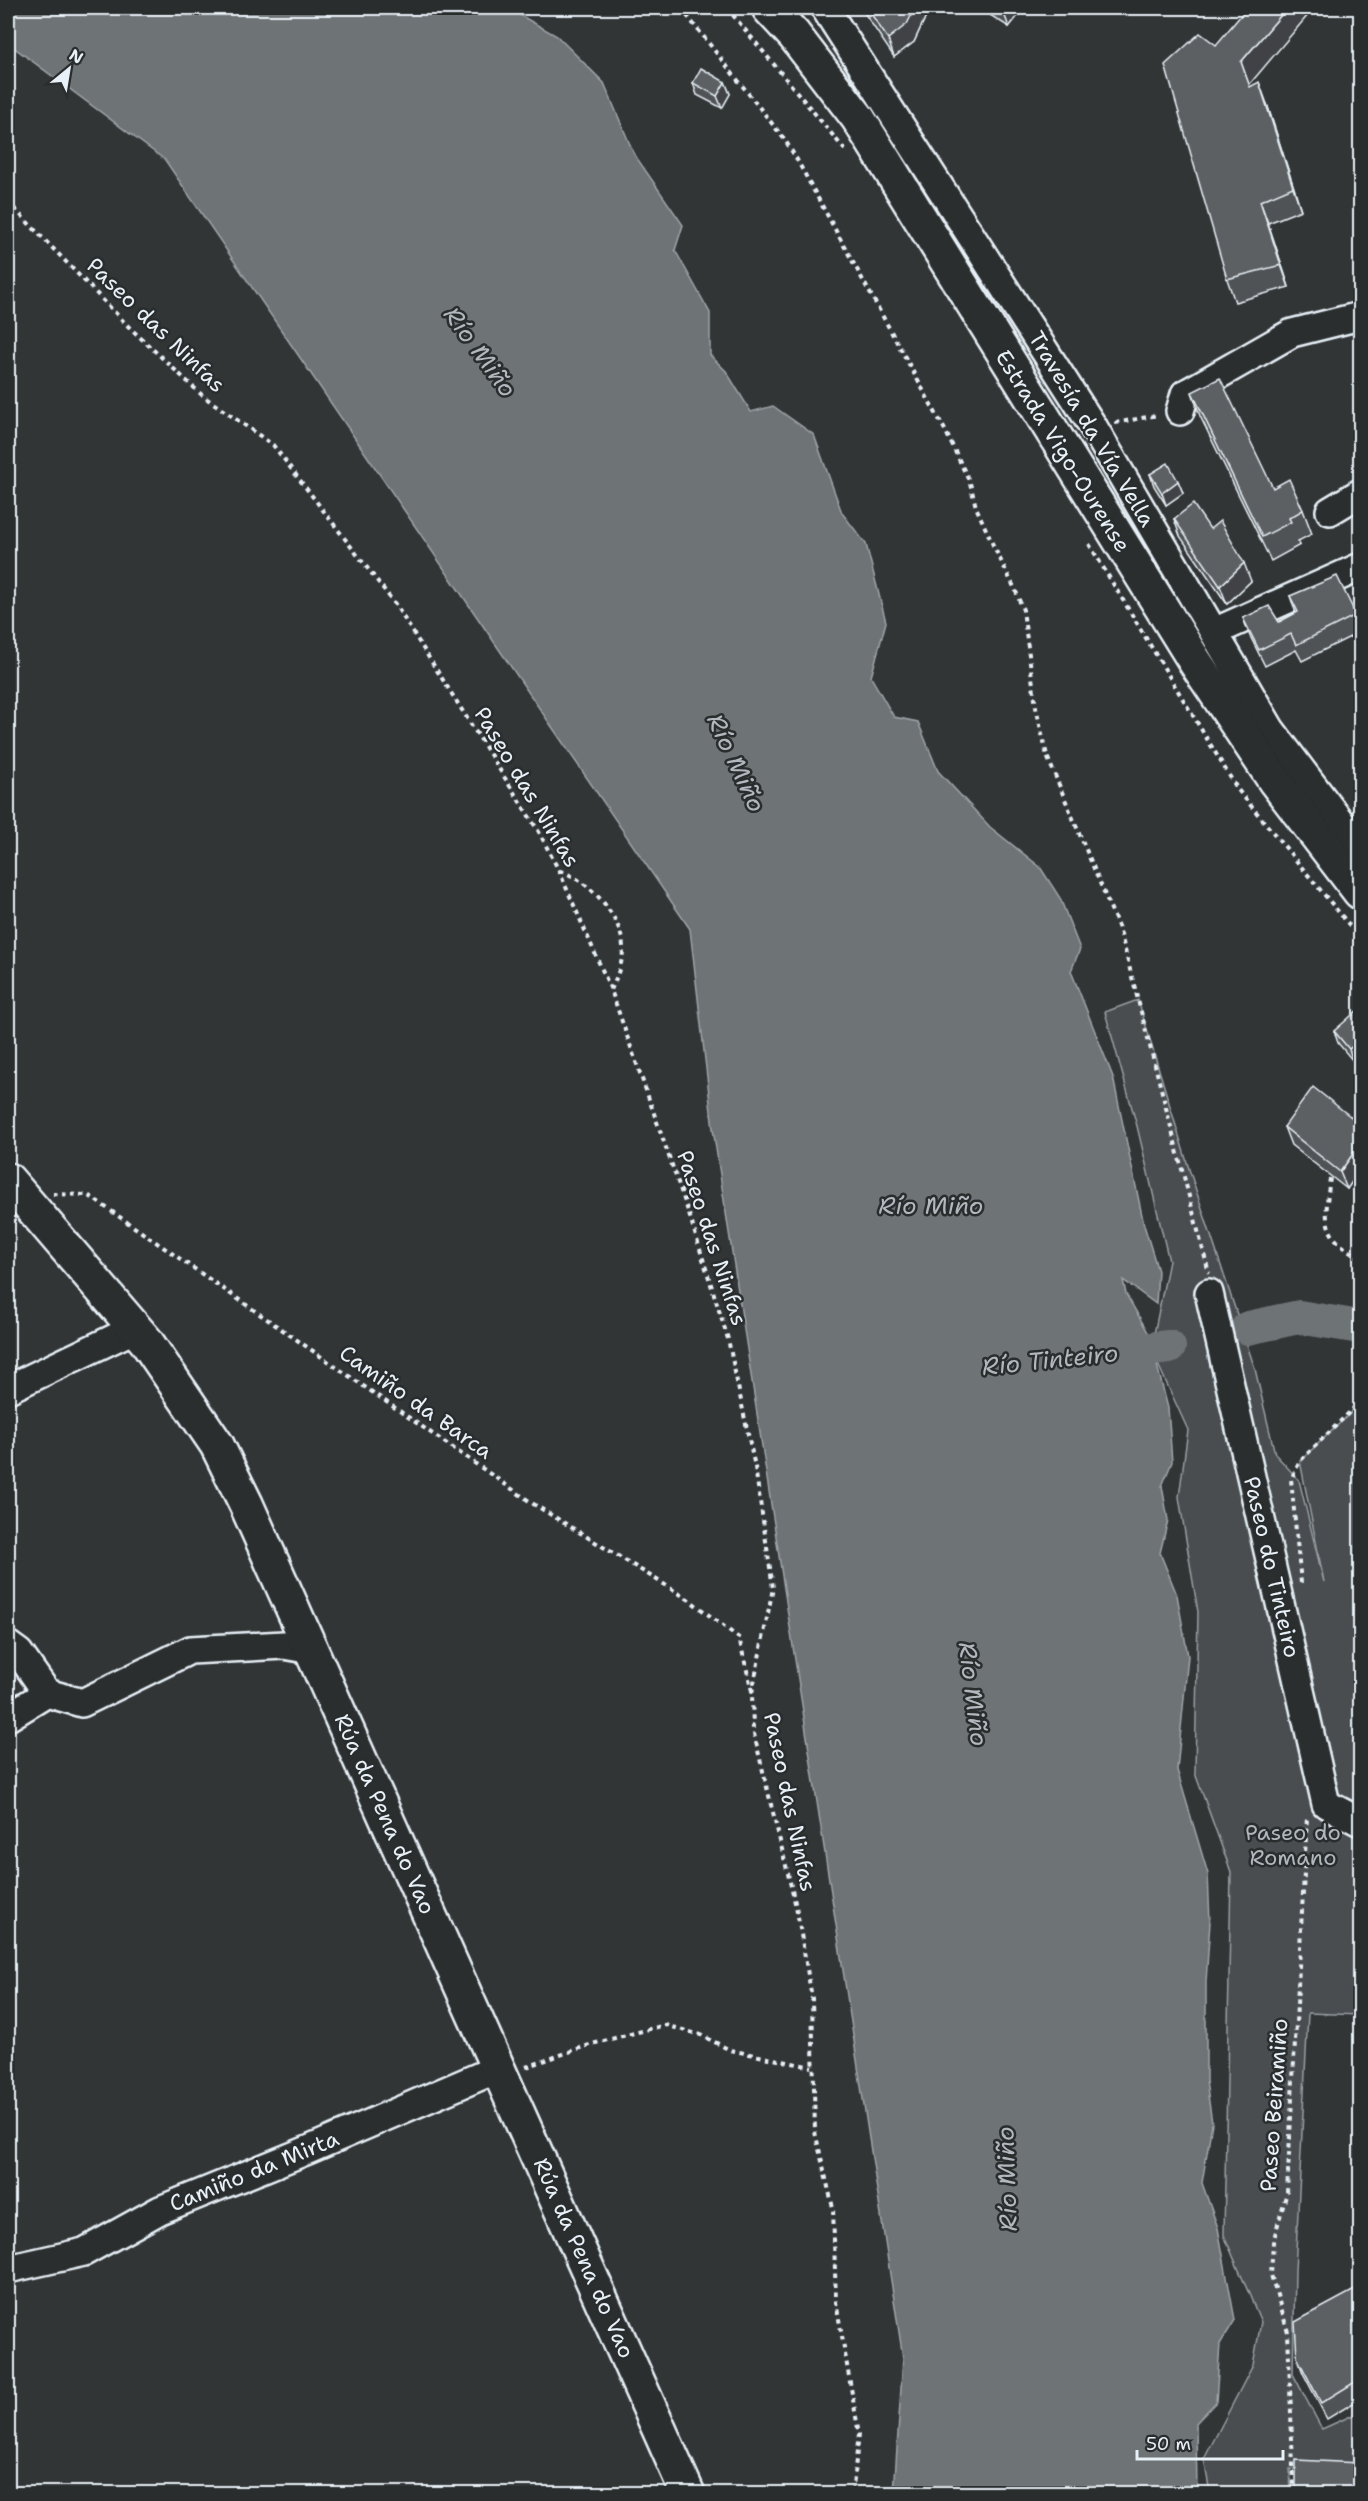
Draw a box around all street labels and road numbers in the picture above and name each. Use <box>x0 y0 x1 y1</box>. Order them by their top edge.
street label: Paseo das Ninfas <box>80 251 232 399</box>
street label: Travesía da Vía Vella <box>1022 326 1162 532</box>
street label: Estrada Vigo-Ourense <box>989 344 1137 558</box>
street label: Paseo das Ninfas <box>468 701 586 873</box>
street label: Paseo das Ninfas <box>670 1147 754 1329</box>
street label: Camiño da Barca <box>334 1338 499 1466</box>
street label: Paseo do Tinteiro <box>1237 1473 1307 1661</box>
street label: Rúa da Pena do Vao <box>328 1709 442 1919</box>
street label: Paseo das Ninfas <box>757 1710 823 1894</box>
street label: Paseo Beiramiño <box>1253 2017 1295 2193</box>
street label: Camiño da Mirta <box>165 2124 343 2218</box>
street label: Rúa da Pena do Vao <box>527 2153 641 2363</box>

